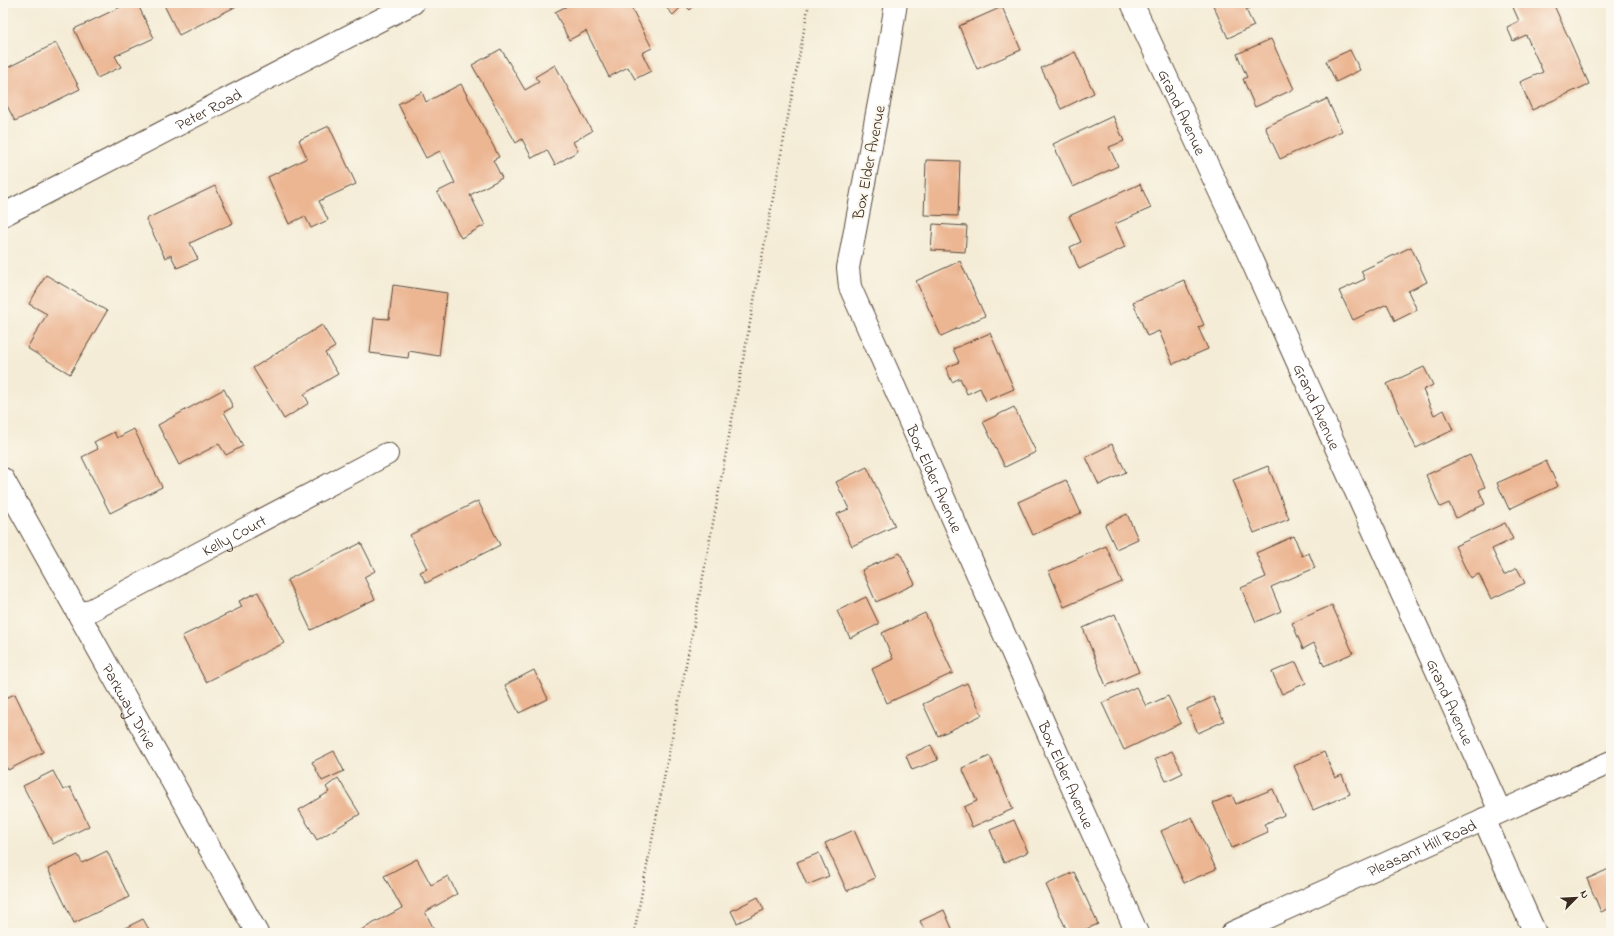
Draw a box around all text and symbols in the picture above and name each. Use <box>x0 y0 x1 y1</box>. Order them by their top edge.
street label: Grand Avenue <box>1150 66 1212 160</box>
street label: Peter Road <box>172 84 247 138</box>
street label: Box Elder Avenue <box>847 103 893 222</box>
street label: Grand Avenue <box>1286 360 1346 455</box>
street label: Box Elder Avenue <box>898 421 968 538</box>
street label: Kelly Court <box>198 509 272 563</box>
street label: Grand Avenue <box>1419 656 1479 750</box>
street label: Parkway Drive <box>95 660 162 755</box>
street label: Box Elder Avenue <box>1030 717 1100 834</box>
street label: Pleasant Hill Road <box>1364 814 1481 884</box>
north arrow <box>1556 878 1596 918</box>
text: N <box>1575 888 1593 901</box>

